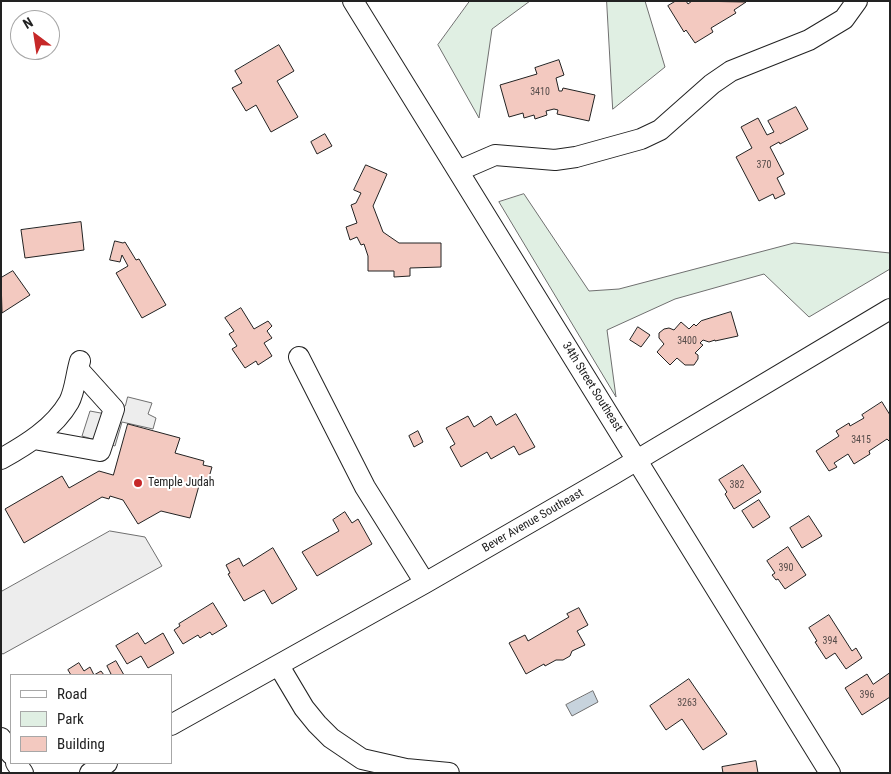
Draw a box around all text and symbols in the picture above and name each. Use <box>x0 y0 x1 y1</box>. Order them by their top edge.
north arrow <box>10 10 60 60</box>
text: N <box>20 14 36 32</box>
house number: 3410 <box>530 86 550 98</box>
house number: 370 <box>757 159 771 171</box>
house number: 3400 <box>677 335 697 347</box>
street label: 34th Street Southeast <box>559 340 625 434</box>
house number: 3415 <box>851 434 871 446</box>
place label: Temple Judah <box>148 476 214 490</box>
marker: Temple Judah <box>132 477 144 489</box>
house number: 382 <box>730 479 744 491</box>
street label: Bever Avenue Southeast <box>480 486 586 556</box>
house number: 390 <box>779 562 793 574</box>
house number: 394 <box>823 635 837 647</box>
legend <box>10 674 172 764</box>
text: Road <box>57 685 87 703</box>
house number: 396 <box>860 689 874 701</box>
house number: 3263 <box>677 697 697 709</box>
text: Park <box>57 710 84 728</box>
text: Building <box>57 735 105 753</box>

